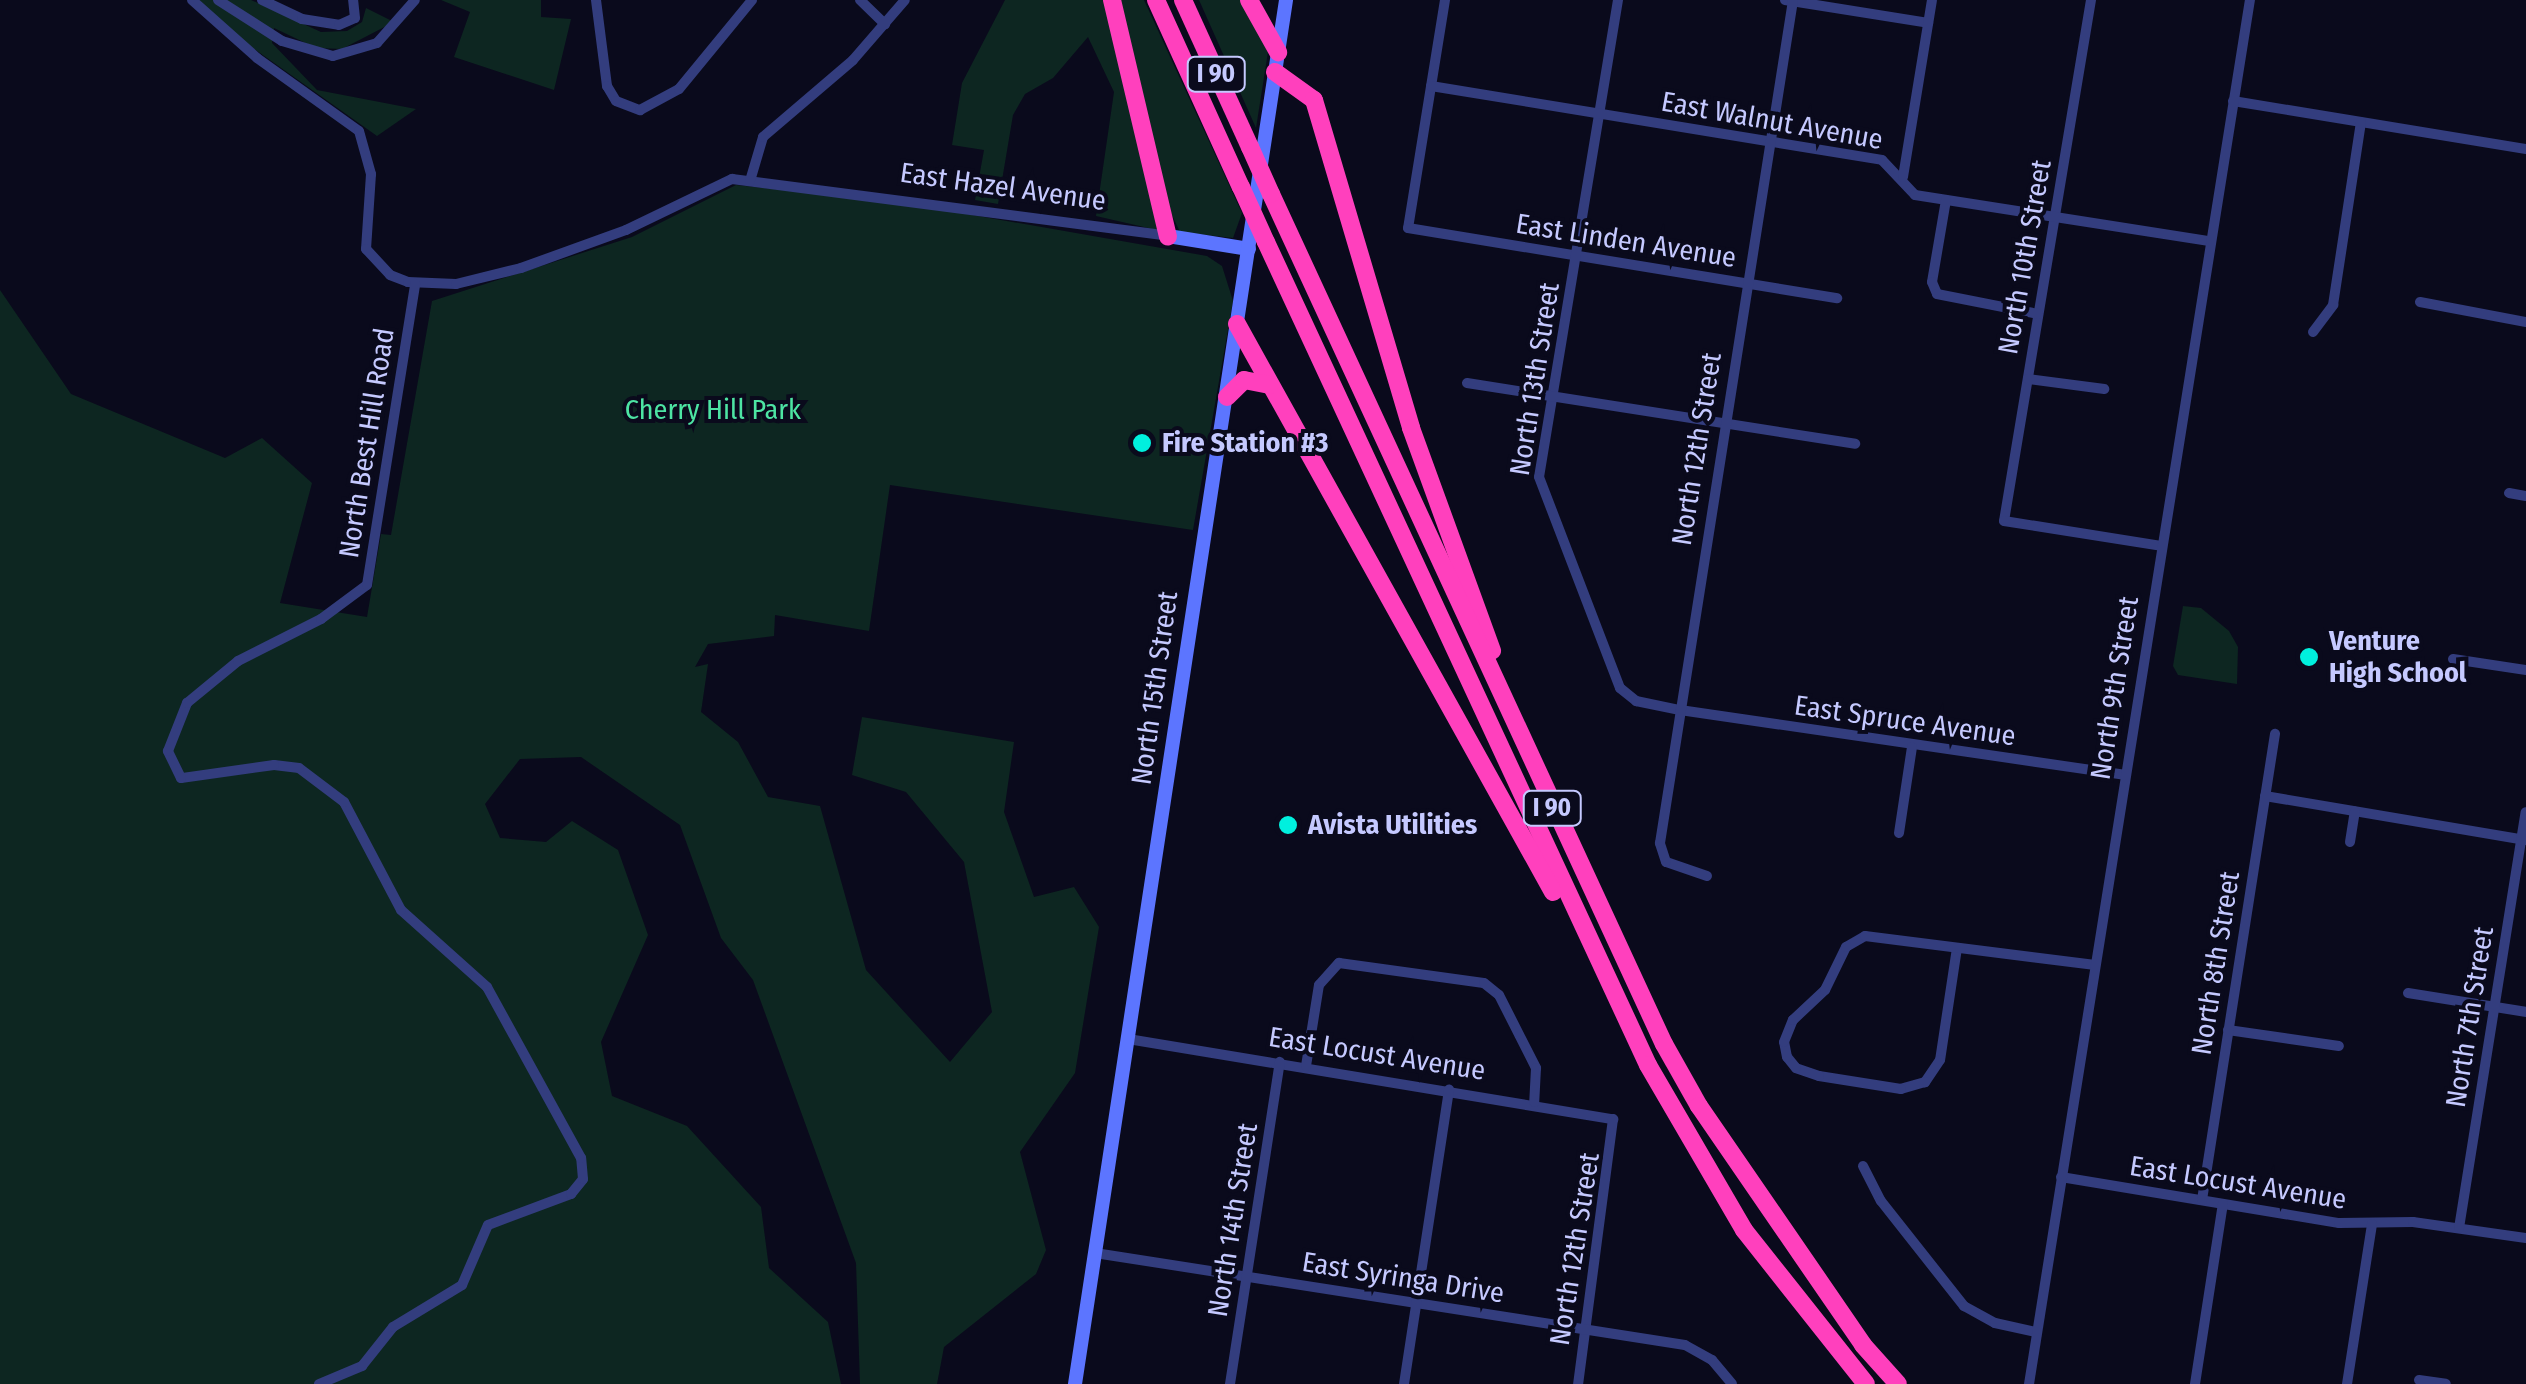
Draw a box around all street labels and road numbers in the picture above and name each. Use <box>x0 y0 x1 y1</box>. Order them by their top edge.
road number: I 90 <box>1186 54 1246 94</box>
street label: East Walnut Avenue <box>1659 85 1885 157</box>
street label: East Hazel Avenue <box>898 156 1108 218</box>
street label: North 10th Street <box>1991 157 2059 357</box>
street label: East Linden Avenue <box>1513 207 1739 275</box>
street label: North 13th Street <box>1503 280 1567 478</box>
street label: North Best Hill Road <box>332 326 402 560</box>
street label: North 12th Street <box>1665 350 1729 548</box>
street label: North 15th Street <box>1125 589 1185 787</box>
street label: North 9th Street <box>2084 594 2146 782</box>
street label: East Spruce Avenue <box>1792 689 2018 753</box>
road number: I 90 <box>1522 788 1582 828</box>
street label: North 8th Street <box>2185 869 2247 1057</box>
street label: North 7th Street <box>2439 924 2501 1110</box>
street label: East Locust Avenue <box>1266 1020 1488 1088</box>
street label: North 14th Street <box>1201 1121 1265 1319</box>
street label: East Locust Avenue <box>2127 1149 2349 1217</box>
street label: North 12th Street <box>1543 1150 1607 1348</box>
street label: East Syringa Drive <box>1300 1245 1506 1311</box>

